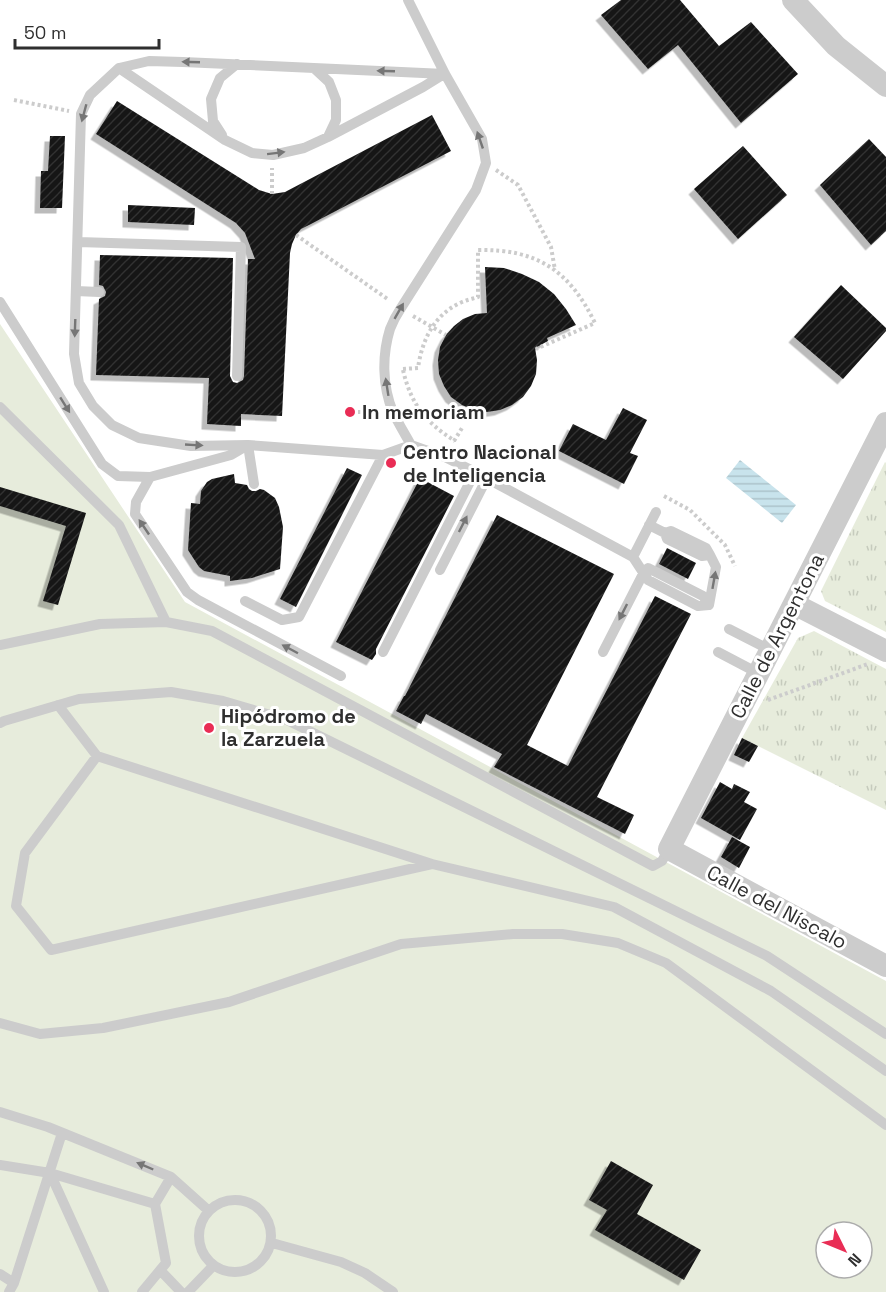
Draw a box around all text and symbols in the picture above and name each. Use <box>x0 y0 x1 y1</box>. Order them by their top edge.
scale bar <box>15 12 159 50</box>
text: 50 m <box>24 21 66 44</box>
one-way arrow <box>182 58 201 67</box>
one-way arrow <box>377 67 396 76</box>
one-way arrow <box>78 104 88 122</box>
one-way arrow <box>475 131 484 149</box>
one-way arrow <box>267 148 286 158</box>
one-way arrow <box>394 303 405 319</box>
one-way arrow <box>70 319 80 338</box>
one-way arrow <box>382 377 391 396</box>
one-way arrow <box>59 397 70 413</box>
place label: In memoriam <box>362 399 485 425</box>
marker: In memoriam <box>343 405 357 419</box>
place label: Centro Nacional de Inteligencia <box>403 439 557 488</box>
one-way arrow <box>185 441 204 450</box>
marker: Centro Nacional de Inteligencia <box>384 456 398 470</box>
one-way arrow <box>459 515 468 532</box>
one-way arrow <box>138 520 150 536</box>
street label: Calle de Argentona <box>724 549 830 723</box>
one-way arrow <box>710 570 719 589</box>
one-way arrow <box>618 604 628 621</box>
one-way arrow <box>281 644 298 654</box>
place label: Hipódromo de la Zarzuela <box>221 703 356 752</box>
marker: Hipódromo de la Zarzuela <box>202 721 216 735</box>
street label: Calle del Níscalo <box>702 859 852 955</box>
one-way arrow <box>135 1161 153 1171</box>
north arrow <box>814 1220 874 1280</box>
text: N <box>843 1249 866 1271</box>

